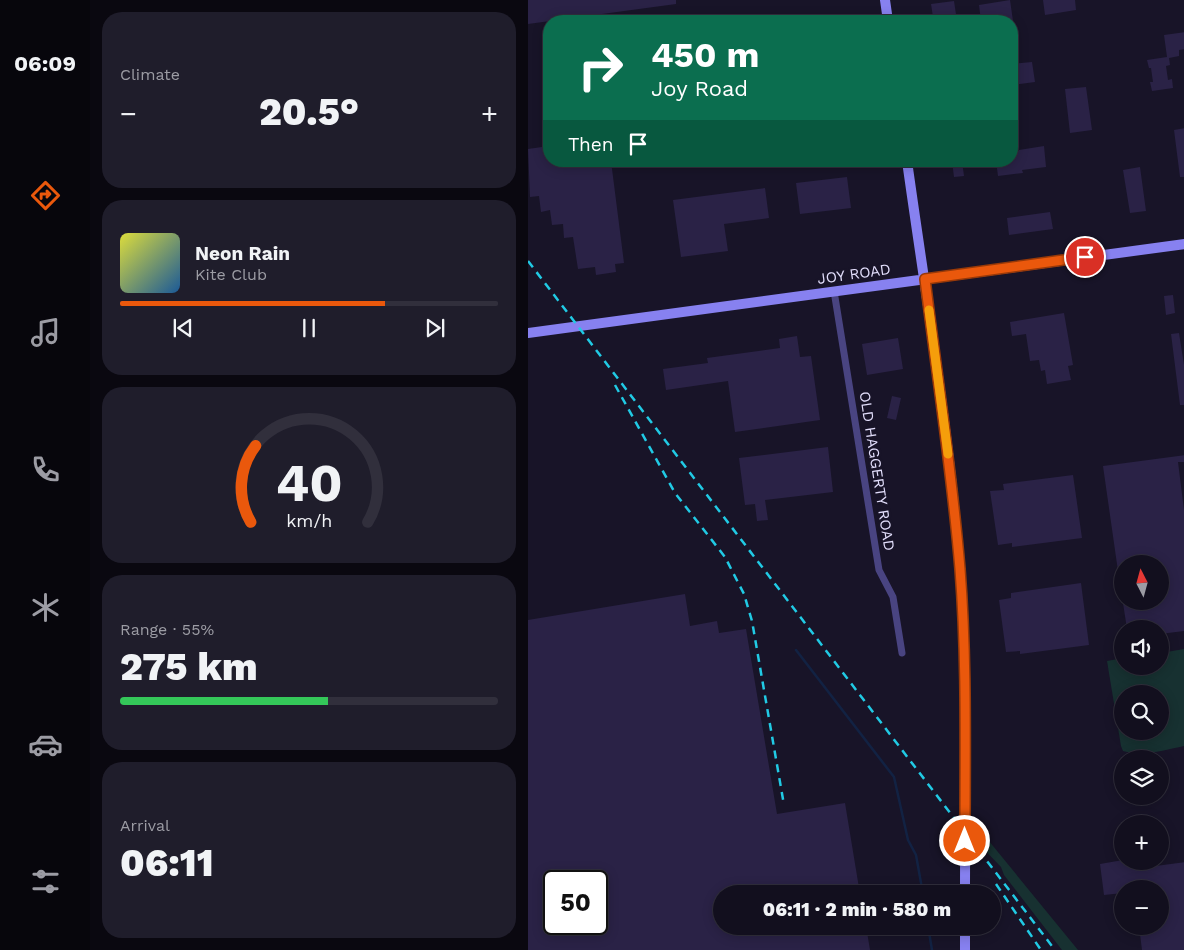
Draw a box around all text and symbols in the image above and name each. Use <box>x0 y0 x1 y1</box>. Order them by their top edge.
text: 450 m <box>651 34 760 76</box>
icon: right <box>568 35 633 100</box>
text: 06:09 <box>14 51 76 76</box>
text: Climate <box>120 65 180 84</box>
text: Joy Road <box>651 76 748 101</box>
text: 20.5° <box>259 90 359 134</box>
text: − <box>120 97 137 130</box>
text: + <box>481 97 498 130</box>
icon: arrive <box>624 130 652 158</box>
text: Then <box>568 133 614 156</box>
icon: directions <box>28 178 63 213</box>
pin <box>1064 236 1106 278</box>
text: Neon Rain <box>195 242 290 265</box>
icon: arrive <box>1071 243 1099 271</box>
street label: JOY ROAD <box>816 260 892 288</box>
text: Kite Club <box>195 265 267 284</box>
icon: previous <box>169 314 197 342</box>
icon: pause <box>295 314 323 342</box>
icon: next <box>421 314 449 342</box>
icon: music <box>28 315 63 350</box>
street label: OLD HAGGERTY ROAD <box>855 390 899 552</box>
icon: phone <box>28 452 63 487</box>
text: 40 <box>275 453 343 514</box>
text: km/h <box>286 510 332 531</box>
north arrow <box>1114 555 1169 610</box>
map controls <box>1114 555 1169 935</box>
icon: climate <box>28 590 63 625</box>
text: Range · 55% <box>120 620 214 639</box>
button: sound <box>1114 620 1169 675</box>
text: 275 km <box>120 645 258 689</box>
button: search <box>1114 685 1169 740</box>
icon: car <box>28 727 63 762</box>
button: layers <box>1114 750 1169 805</box>
position arrow <box>938 814 990 866</box>
button: + <box>1114 815 1169 870</box>
text: Arrival <box>120 816 170 835</box>
text: 06:11 <box>120 841 214 885</box>
icon: filters <box>28 864 63 899</box>
speed limit sign: 50 <box>543 870 608 935</box>
button: − <box>1114 880 1169 935</box>
text: 06:11 · 2 min · 580 m <box>763 898 951 921</box>

